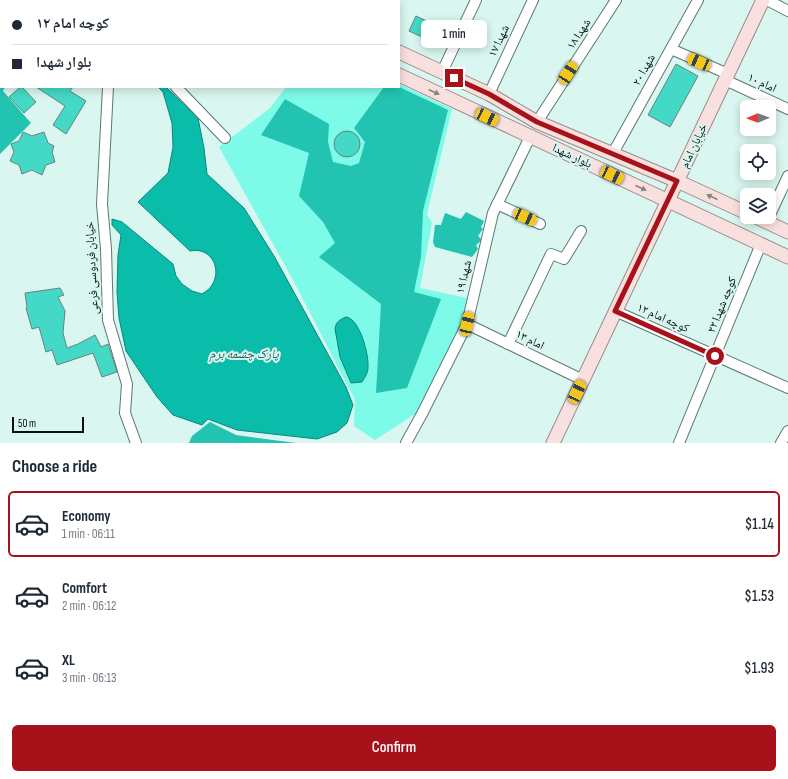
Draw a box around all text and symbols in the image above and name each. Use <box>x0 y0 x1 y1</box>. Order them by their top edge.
text: کوچه امام ۱۲ <box>36 14 109 33</box>
street label: شهدا ۱۸ <box>564 16 595 52</box>
callout: 1 min <box>421 20 487 48</box>
street label: شهدا ۱۷ <box>485 22 513 59</box>
text: 1 min <box>442 26 466 42</box>
street label: شهدا ۲۰ <box>629 52 659 88</box>
car <box>686 52 712 72</box>
text: بلوار شهدا <box>36 53 91 72</box>
car <box>556 60 580 86</box>
route end <box>445 69 463 87</box>
street label: امام ۱۰ <box>745 70 779 96</box>
one-way arrow <box>429 89 440 95</box>
north arrow <box>740 100 776 136</box>
map controls <box>740 100 776 224</box>
car <box>474 106 500 128</box>
street label: خیابان امام <box>677 121 711 171</box>
street label: بلوار شهدا <box>550 140 594 172</box>
button: locate <box>740 144 776 180</box>
car <box>599 164 625 186</box>
one-way arrow <box>635 185 647 192</box>
button: layers <box>740 188 776 224</box>
one-way arrow <box>706 194 717 200</box>
car <box>512 207 538 227</box>
street label: خیابان فردوسی فرعی <box>82 221 102 315</box>
street label: شهدا ۱۹ <box>453 259 475 295</box>
street label: کوچه شهدا ۲۲ <box>704 275 740 335</box>
street label: کوچه امام ۱۲ <box>635 300 691 336</box>
car <box>458 311 476 337</box>
street label: امام ۱۳ <box>513 327 547 353</box>
water label: پارک چشمه برم <box>209 346 279 362</box>
route start <box>706 347 724 365</box>
car <box>566 379 588 405</box>
scale bar <box>12 415 84 434</box>
text: 50 m <box>18 417 36 430</box>
text: Choose a ride <box>12 456 97 477</box>
icon: car <box>14 506 50 542</box>
text: Economy <box>62 507 111 526</box>
text: $1.14 <box>745 515 774 534</box>
text: 1 min · 06:11 <box>62 526 115 542</box>
icon: car <box>14 578 50 614</box>
text: Comfort <box>62 579 107 598</box>
text: $1.53 <box>744 587 774 606</box>
text: 2 min · 06:12 <box>62 598 116 614</box>
icon: car <box>14 650 50 686</box>
text: XL <box>62 651 75 670</box>
text: $1.93 <box>744 659 774 678</box>
text: 3 min · 06:13 <box>62 670 117 686</box>
button: Confirm <box>12 725 776 771</box>

